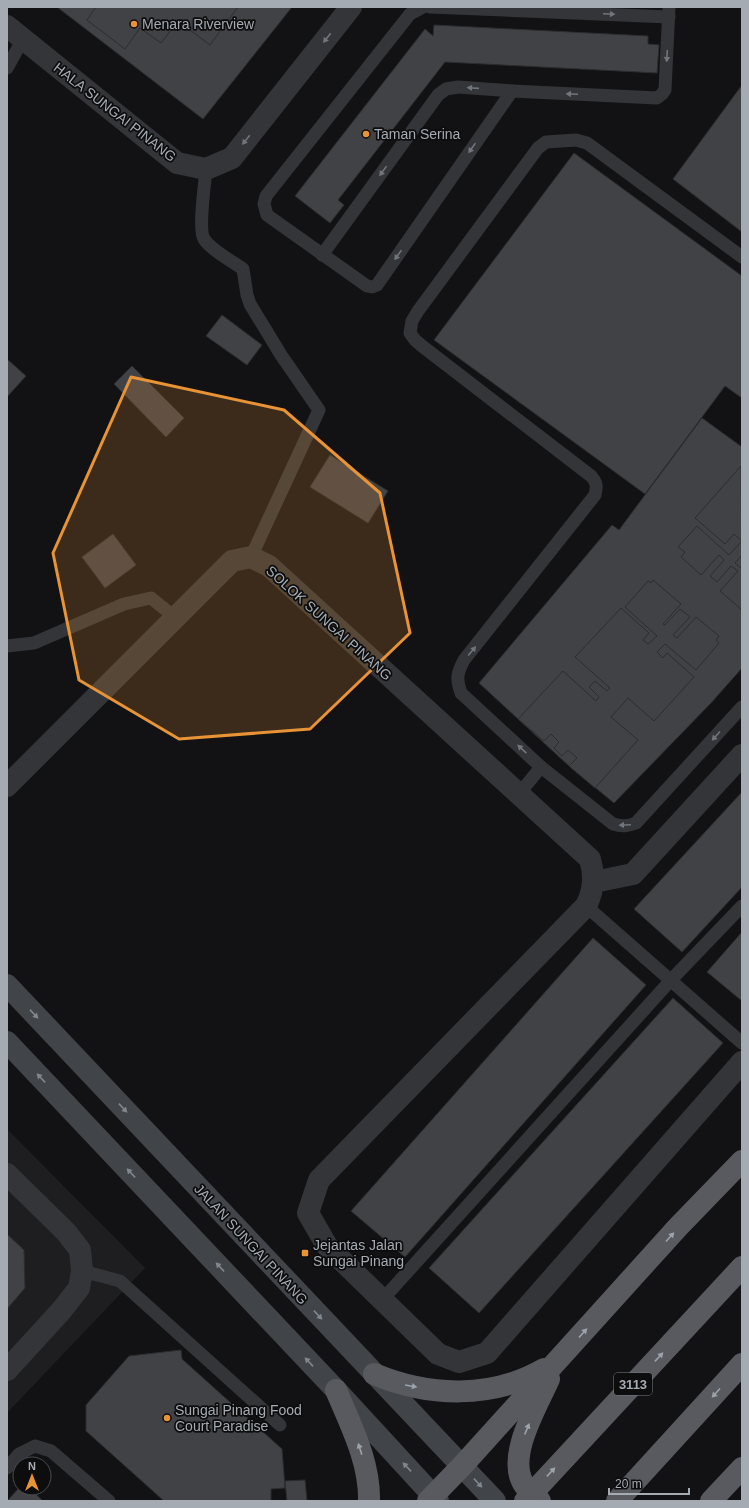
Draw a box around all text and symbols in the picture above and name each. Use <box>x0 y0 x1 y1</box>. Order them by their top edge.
one-way arrow <box>603 11 615 18</box>
place label: Menara Riverview <box>142 16 255 32</box>
marker: Menara Riverview <box>129 19 139 29</box>
one-way arrow <box>323 32 331 43</box>
one-way arrow <box>664 50 670 63</box>
street label: HALA SUNGAI PINANG <box>51 59 179 165</box>
one-way arrow <box>467 85 479 92</box>
one-way arrow <box>566 90 578 97</box>
place label: Taman Serina <box>374 126 461 142</box>
marker: Taman Serina <box>361 129 371 139</box>
one-way arrow <box>242 134 251 145</box>
one-way arrow <box>468 142 476 153</box>
one-way arrow <box>379 165 388 176</box>
one-way arrow <box>394 249 402 260</box>
street label: SOLOK SUNGAI PINANG <box>263 562 395 684</box>
one-way arrow <box>468 646 477 656</box>
one-way arrow <box>711 731 720 741</box>
one-way arrow <box>517 744 527 754</box>
one-way arrow <box>618 822 631 828</box>
one-way arrow <box>29 1009 39 1019</box>
one-way arrow <box>37 1073 46 1083</box>
one-way arrow <box>118 1103 128 1113</box>
one-way arrow <box>126 1168 135 1178</box>
street label: JALAN SUNGAI PINANG <box>191 1181 311 1307</box>
one-way arrow <box>665 1232 674 1241</box>
place label: Jejantas Jalan Sungai Pinang <box>313 1237 404 1269</box>
marker: Jejantas Jalan Sungai Pinang <box>300 1248 310 1258</box>
one-way arrow <box>216 1263 225 1272</box>
one-way arrow <box>313 1310 323 1320</box>
one-way arrow <box>578 1328 587 1338</box>
one-way arrow <box>654 1351 663 1362</box>
one-way arrow <box>304 1357 314 1367</box>
road number: 3113 <box>614 1373 652 1395</box>
one-way arrow <box>405 1383 417 1389</box>
one-way arrow <box>711 1388 720 1398</box>
place label: Sungai Pinang Food Court Paradise <box>175 1402 302 1434</box>
marker: Sungai Pinang Food Court Paradise <box>162 1413 172 1423</box>
one-way arrow <box>524 1424 530 1435</box>
one-way arrow <box>357 1443 363 1455</box>
north arrow <box>12 1456 52 1496</box>
text: N <box>28 1460 36 1472</box>
one-way arrow <box>402 1462 411 1472</box>
one-way arrow <box>546 1468 555 1477</box>
scale bar <box>609 1470 689 1496</box>
text: 20 m <box>615 1477 642 1491</box>
one-way arrow <box>474 1478 483 1488</box>

